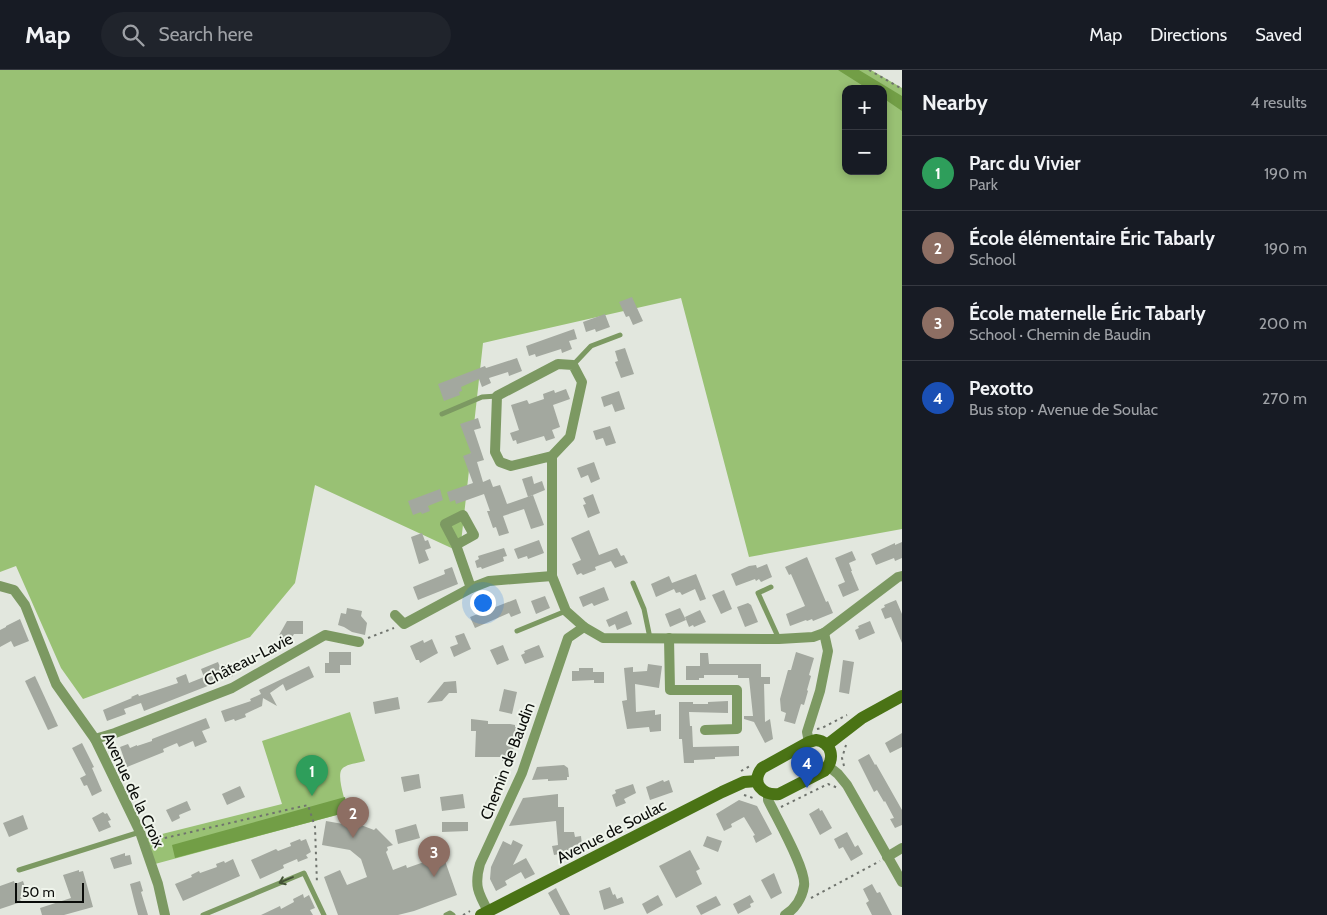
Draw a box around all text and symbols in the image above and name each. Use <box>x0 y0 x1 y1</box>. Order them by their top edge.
search box <box>101 12 451 57</box>
text: Map <box>25 20 71 49</box>
icon: search <box>119 21 147 49</box>
text: Search here <box>159 23 253 46</box>
text: Map <box>1089 24 1122 46</box>
text: Directions <box>1150 24 1227 46</box>
text: Saved <box>1255 24 1302 46</box>
map controls <box>842 85 887 175</box>
button: + <box>842 85 887 130</box>
text: Nearby <box>922 90 988 115</box>
text: 4 results <box>1250 93 1307 112</box>
button: − <box>842 130 887 175</box>
text: Parc du Vivier <box>969 152 1080 175</box>
text: 1 <box>935 164 941 183</box>
text: 190 m <box>1264 164 1307 183</box>
text: Park <box>969 175 998 194</box>
text: École élémentaire Éric Tabarly <box>969 227 1215 250</box>
text: 2 <box>934 239 942 258</box>
text: 190 m <box>1264 239 1307 258</box>
text: School <box>969 250 1016 269</box>
text: École maternelle Éric Tabarly <box>969 302 1206 325</box>
text: 3 <box>934 314 942 333</box>
text: 200 m <box>1259 314 1307 333</box>
text: School · Chemin de Baudin <box>969 325 1151 344</box>
text: Pexotto <box>969 377 1033 400</box>
text: 4 <box>933 389 943 408</box>
text: 270 m <box>1262 389 1307 408</box>
text: Bus stop · Avenue de Soulac <box>969 400 1158 419</box>
your location <box>470 590 496 616</box>
street label: Château-Lavie <box>201 629 296 690</box>
street label: Chemin de Baudin <box>476 700 539 823</box>
street label: Avenue de la Croix <box>99 730 169 851</box>
pin: 4 <box>791 747 823 788</box>
pin: 1 <box>296 755 328 796</box>
street label: Avenue de Soulac <box>553 796 669 867</box>
pin: 2 <box>337 797 369 838</box>
pin: 3 <box>418 836 450 877</box>
one-way arrow <box>279 876 294 886</box>
scale bar <box>15 880 84 903</box>
text: 50 m <box>22 883 55 901</box>

